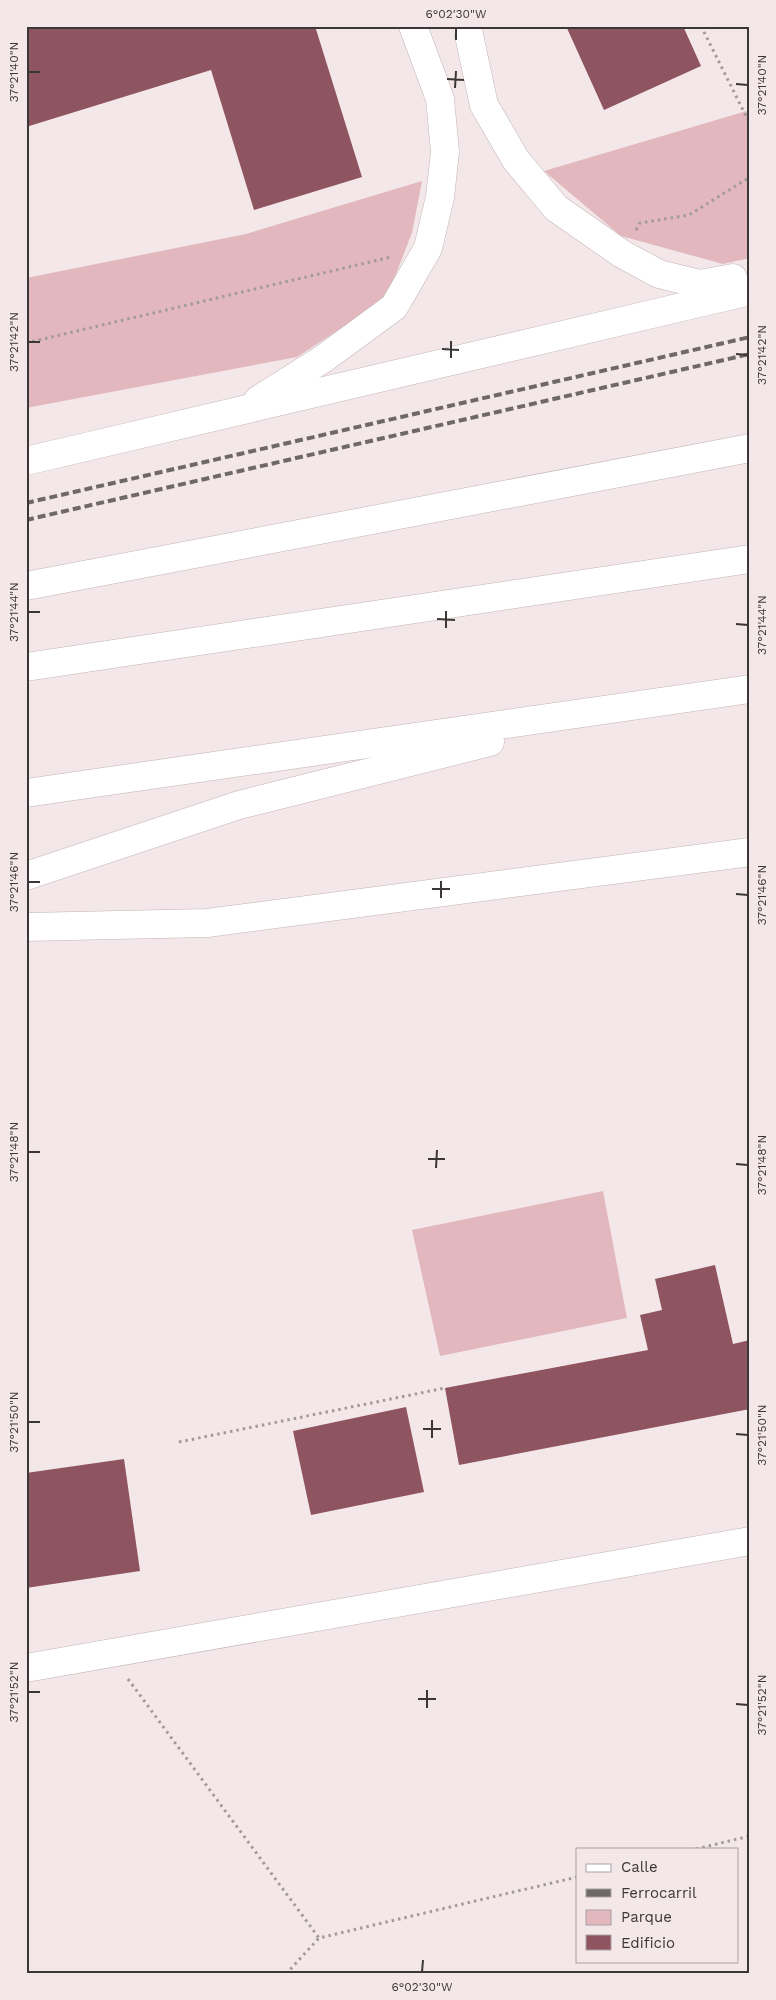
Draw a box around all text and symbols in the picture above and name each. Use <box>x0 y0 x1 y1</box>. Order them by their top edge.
text: 6°02'30"W <box>426 7 487 21</box>
text: 37°21'40"N <box>7 42 21 102</box>
text: 37°21'40"N <box>755 55 769 115</box>
text: 37°21'42"N <box>7 312 21 372</box>
text: 37°21'42"N <box>755 325 769 385</box>
text: 37°21'44"N <box>7 582 21 642</box>
text: 37°21'44"N <box>755 595 769 655</box>
text: 37°21'46"N <box>7 852 21 912</box>
text: 37°21'46"N <box>755 865 769 925</box>
text: 37°21'48"N <box>7 1122 21 1182</box>
text: 37°21'48"N <box>755 1135 769 1195</box>
text: 37°21'50"N <box>7 1391 21 1453</box>
text: 37°21'50"N <box>755 1404 769 1466</box>
text: 37°21'52"N <box>7 1662 21 1722</box>
text: 37°21'52"N <box>755 1675 769 1735</box>
legend <box>576 1848 738 1962</box>
text: Calle <box>621 1858 658 1876</box>
text: Ferrocarril <box>621 1884 697 1902</box>
text: Parque <box>621 1908 672 1926</box>
text: Edificio <box>621 1934 675 1952</box>
text: 6°02'30"W <box>392 1980 453 1994</box>

